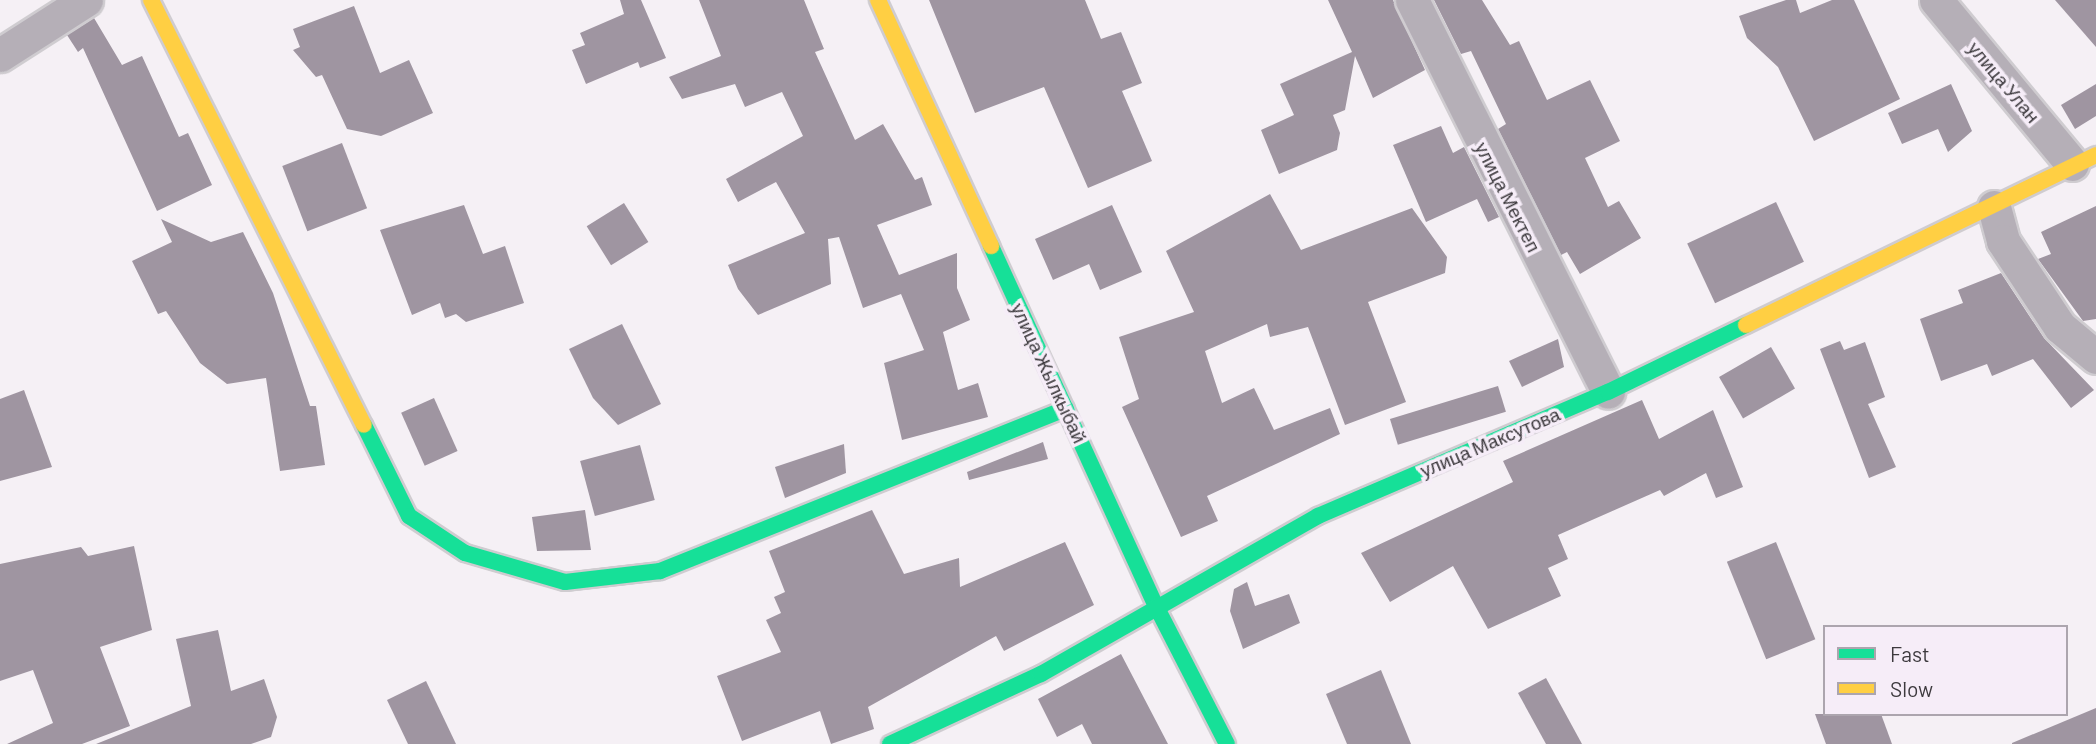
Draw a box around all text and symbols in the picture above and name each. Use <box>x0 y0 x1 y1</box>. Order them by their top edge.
street label: улица Улан <box>1963 37 2045 127</box>
street label: улица Мектеп <box>1470 138 1546 256</box>
street label: улица Жылкыбай <box>1007 299 1091 447</box>
street label: улица Максутова <box>1417 402 1563 482</box>
legend <box>1823 625 2068 716</box>
text: Fast <box>1890 641 1930 666</box>
text: Slow <box>1890 676 1933 701</box>

